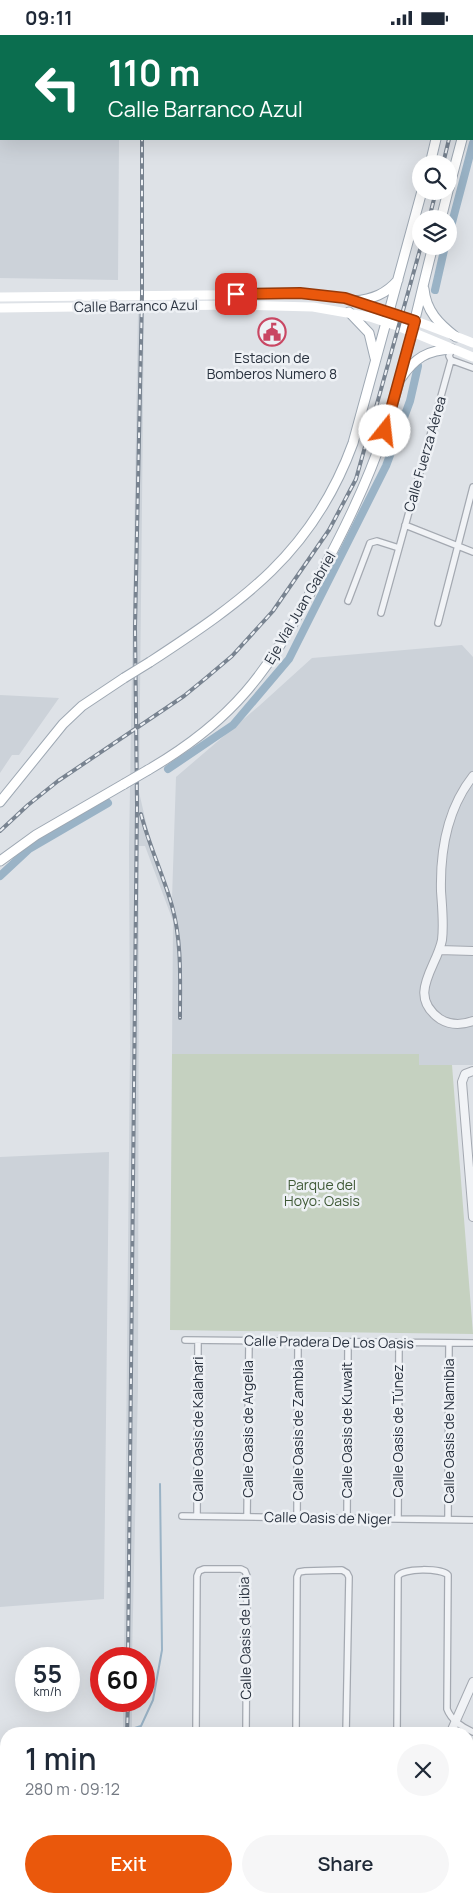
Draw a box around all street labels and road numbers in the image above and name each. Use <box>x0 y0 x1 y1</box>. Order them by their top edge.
street label: Calle Barranco Azul <box>74 295 198 316</box>
street label: Calle Fuerza Aérea <box>399 394 450 514</box>
street label: Eje Vial Juan Gabriel <box>260 548 340 668</box>
street label: Calle Pradera De Los Oasis <box>244 1331 414 1352</box>
street label: Calle Oasis de Kalahari <box>188 1357 207 1501</box>
street label: Calle Oasis de Namibia <box>439 1358 458 1504</box>
street label: Calle Oasis de Argelia <box>238 1360 257 1498</box>
street label: Calle Oasis de Zambia <box>288 1360 307 1500</box>
street label: Calle Oasis de Kuwait <box>337 1361 356 1498</box>
street label: Calle Oasis de Túnez <box>388 1364 407 1498</box>
street label: Calle Oasis de Niger <box>264 1507 392 1528</box>
street label: Calle Oasis de Libia <box>234 1576 255 1700</box>

